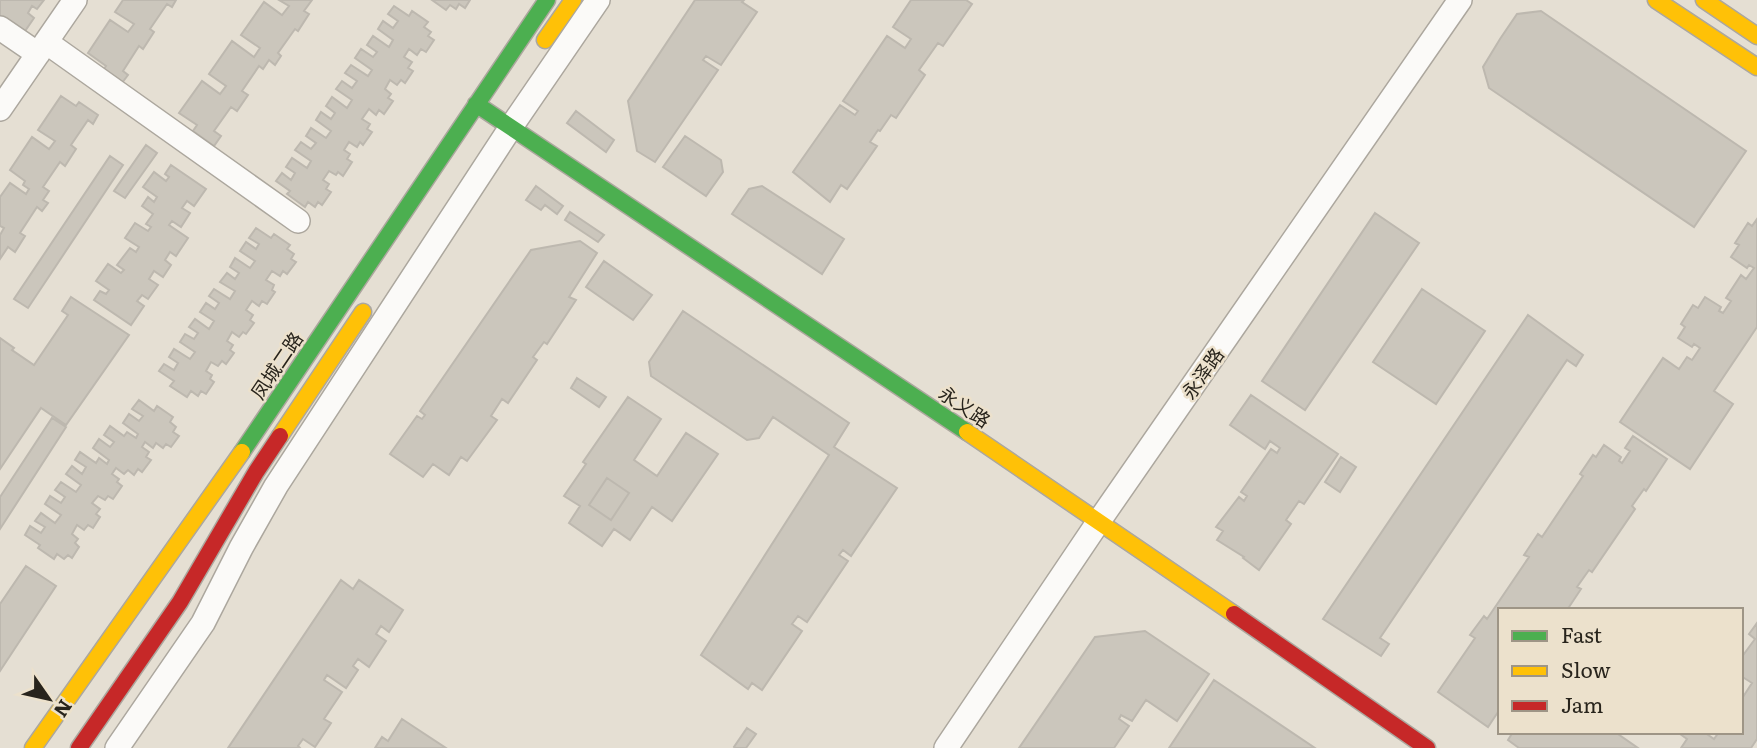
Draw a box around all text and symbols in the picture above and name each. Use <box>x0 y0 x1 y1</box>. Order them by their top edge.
street label: 凤城二路 <box>243 326 309 404</box>
street label: 永泽路 <box>1174 342 1230 404</box>
street label: 永义路 <box>934 378 996 434</box>
legend <box>1498 608 1743 734</box>
text: Fast <box>1561 618 1602 649</box>
text: Slow <box>1561 653 1611 684</box>
north arrow <box>14 664 84 734</box>
text: Jam <box>1561 688 1603 719</box>
text: N <box>48 695 80 724</box>

